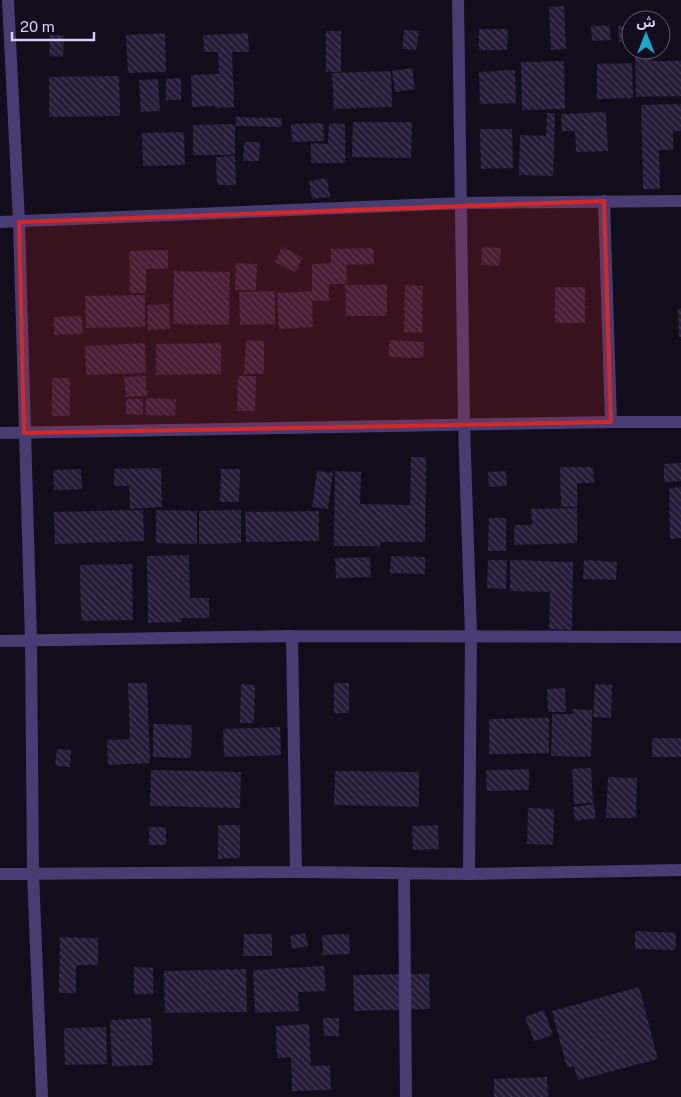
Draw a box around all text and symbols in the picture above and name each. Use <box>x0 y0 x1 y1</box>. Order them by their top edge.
scale bar <box>12 10 95 42</box>
north arrow <box>621 10 671 60</box>
text: ش <box>636 14 656 30</box>
text: 20 m <box>20 18 55 35</box>

